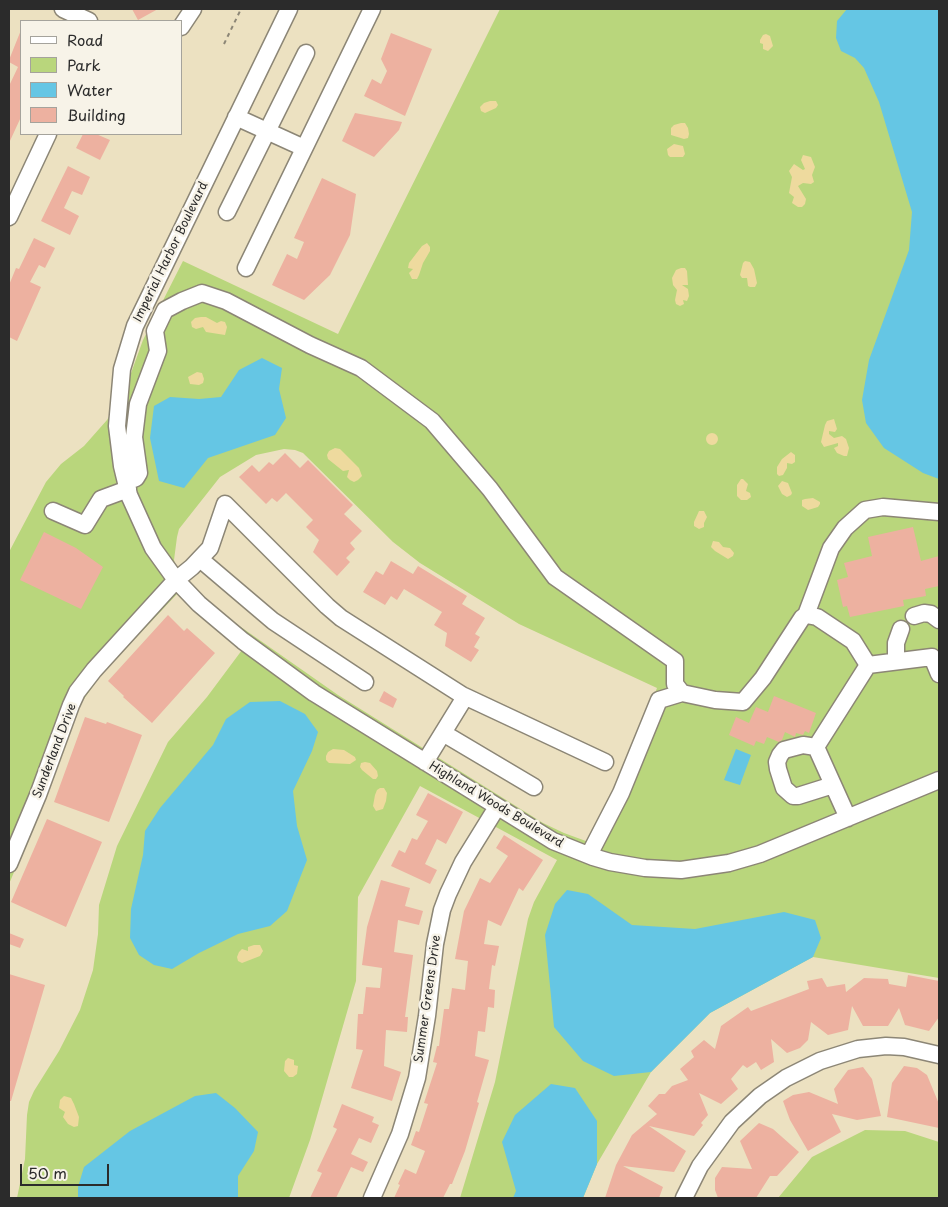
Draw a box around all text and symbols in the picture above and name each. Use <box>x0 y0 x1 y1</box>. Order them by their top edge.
legend <box>20 20 182 135</box>
text: Road <box>67 28 103 51</box>
text: Park <box>67 53 101 76</box>
text: Water <box>67 78 112 101</box>
text: Building <box>67 103 126 126</box>
street label: Imperial Harbor Boulevard <box>131 180 211 324</box>
street label: Sunderland Drive <box>30 702 80 800</box>
street label: Highland Woods Boulevard <box>426 759 566 851</box>
street label: Summer Greens Drive <box>412 934 444 1064</box>
scale bar <box>22 1154 111 1186</box>
text: 50 m <box>28 1161 67 1184</box>

